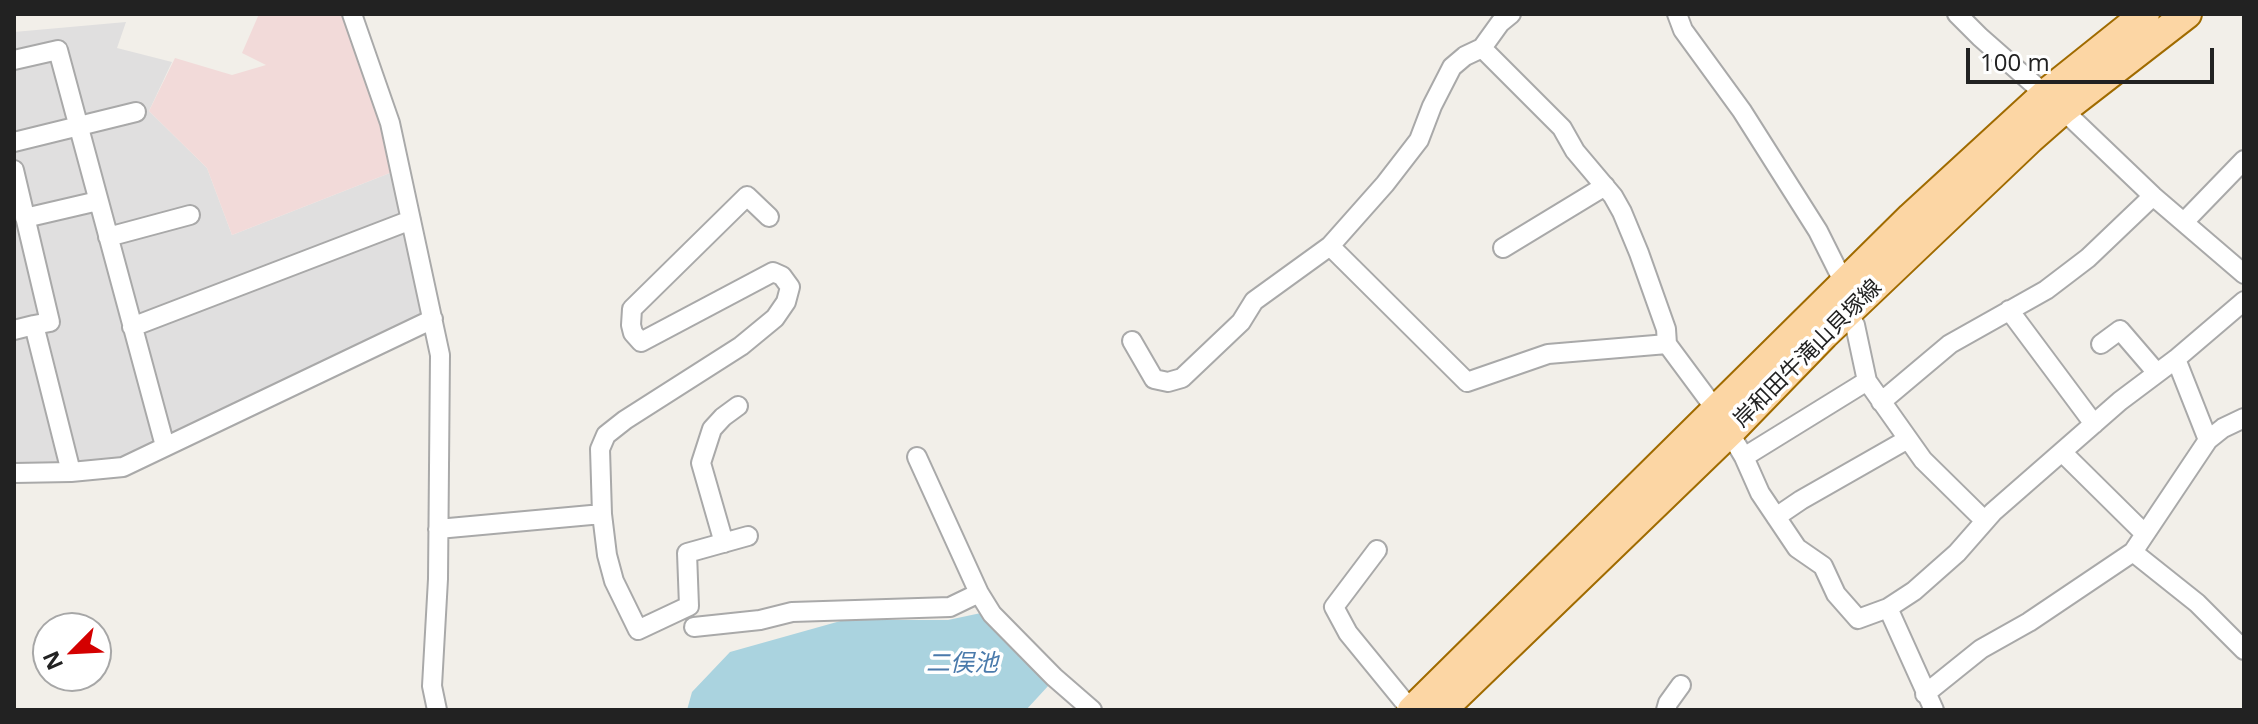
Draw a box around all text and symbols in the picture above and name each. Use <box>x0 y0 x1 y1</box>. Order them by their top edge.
scale bar <box>1970 32 2218 82</box>
text: 100 m <box>1980 45 2050 78</box>
street label: 岸和田牛滝山貝塚線 <box>1729 275 1887 433</box>
north arrow <box>32 612 112 692</box>
text: N <box>35 647 69 675</box>
water label: 二俣池 <box>926 650 998 678</box>

